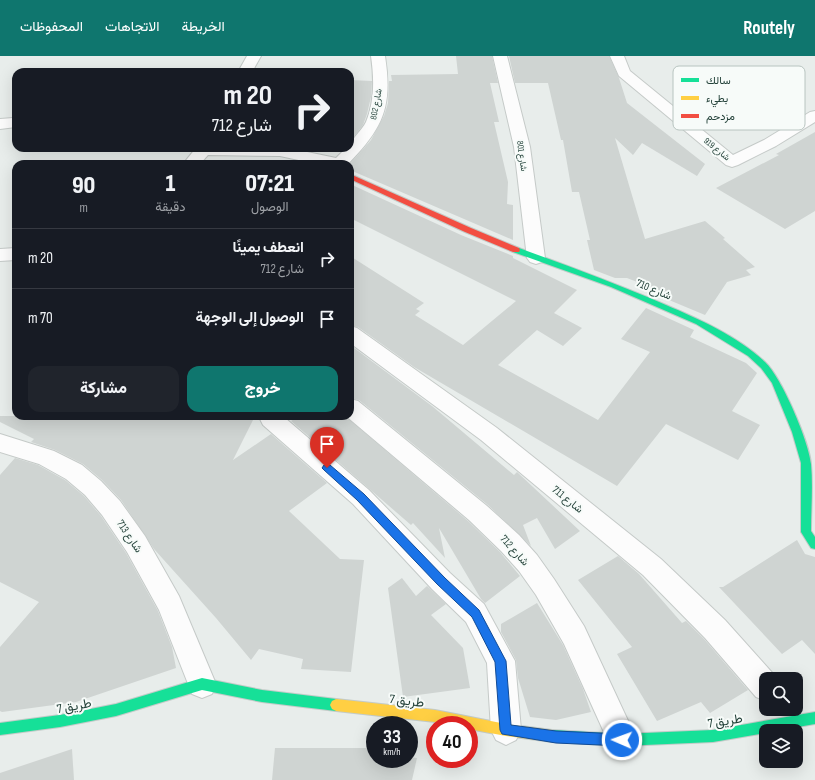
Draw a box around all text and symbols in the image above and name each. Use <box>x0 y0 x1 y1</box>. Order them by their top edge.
text: Routely <box>743 17 795 40</box>
text: المحفوظات <box>20 18 83 35</box>
text: الاتجاهات <box>105 18 159 35</box>
text: الخريطة <box>181 18 225 35</box>
legend <box>673 66 805 130</box>
text: سالك <box>706 74 731 87</box>
text: 20 m <box>223 79 272 112</box>
icon: right <box>286 84 338 136</box>
street label: شارع 802 <box>368 88 385 120</box>
text: بطيء <box>706 92 728 108</box>
text: مزدحم <box>706 110 735 124</box>
text: شارع 712 <box>212 115 272 136</box>
street label: شارع 919 <box>701 135 732 163</box>
street label: شارع 801 <box>514 140 529 172</box>
text: 1 <box>165 169 175 198</box>
text: 07:21 <box>245 169 294 198</box>
text: 90 <box>72 171 95 200</box>
text: دقيقة <box>155 199 185 215</box>
text: الوصول <box>251 199 288 215</box>
text: m <box>79 200 88 216</box>
text: انعطف يمينًا <box>233 238 304 257</box>
icon: right <box>316 248 338 270</box>
text: 20 m <box>28 249 53 268</box>
text: شارع 712 <box>260 261 304 277</box>
street label: شارع 710 <box>634 276 674 304</box>
text: الوصول إلى الوجهة <box>196 308 304 327</box>
icon: arrive <box>316 308 338 330</box>
text: 70 m <box>28 309 53 328</box>
button: مشاركة <box>28 366 179 412</box>
button: خروج <box>187 366 338 412</box>
pin <box>310 427 344 468</box>
icon: arrive <box>316 433 338 455</box>
street label: شارع 711 <box>549 483 586 517</box>
street label: شارع 713 <box>113 517 145 556</box>
street label: شارع 712 <box>497 532 532 569</box>
map controls <box>759 672 803 768</box>
button: search <box>759 672 803 716</box>
street label: 7 طريق <box>389 691 425 711</box>
street label: 7 طريق <box>56 695 93 717</box>
street label: 7 طريق <box>707 710 744 732</box>
speed limit sign: 40 <box>426 716 478 768</box>
position arrow <box>601 719 643 761</box>
button: layers <box>759 724 803 768</box>
text: 33 <box>383 725 401 749</box>
text: km/h <box>383 746 401 758</box>

